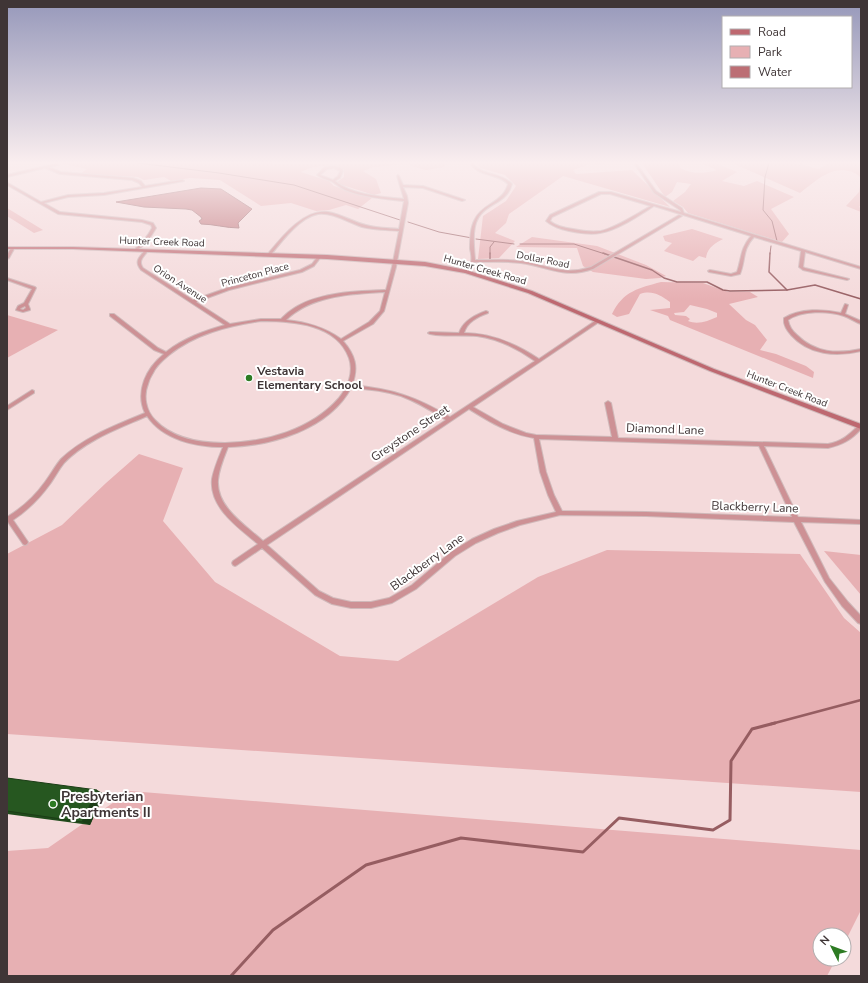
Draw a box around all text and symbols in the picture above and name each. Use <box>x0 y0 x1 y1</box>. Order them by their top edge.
legend <box>722 16 852 88</box>
text: Road <box>758 24 786 40</box>
text: Park <box>758 44 783 60</box>
text: Water <box>758 64 792 80</box>
street label: Hunter Creek Road <box>119 234 205 250</box>
street label: Dollar Road <box>515 248 571 272</box>
street label: Hunter Creek Road <box>442 251 528 289</box>
street label: Princeton Place <box>220 259 290 291</box>
street label: Orion Avenue <box>150 261 210 307</box>
place label: Vestavia Elementary School <box>256 363 362 393</box>
street label: Hunter Creek Road <box>745 367 830 411</box>
marker: Vestavia Elementary School <box>244 373 254 383</box>
street label: Greystone Street <box>368 401 453 465</box>
street label: Diamond Lane <box>626 420 704 438</box>
street label: Blackberry Lane <box>711 497 799 517</box>
street label: Blackberry Lane <box>387 530 467 594</box>
place label: Presbyterian Apartments II <box>61 787 151 822</box>
marker: Presbyterian Apartments II <box>48 799 58 809</box>
north arrow <box>812 927 852 967</box>
text: N <box>817 933 833 949</box>

